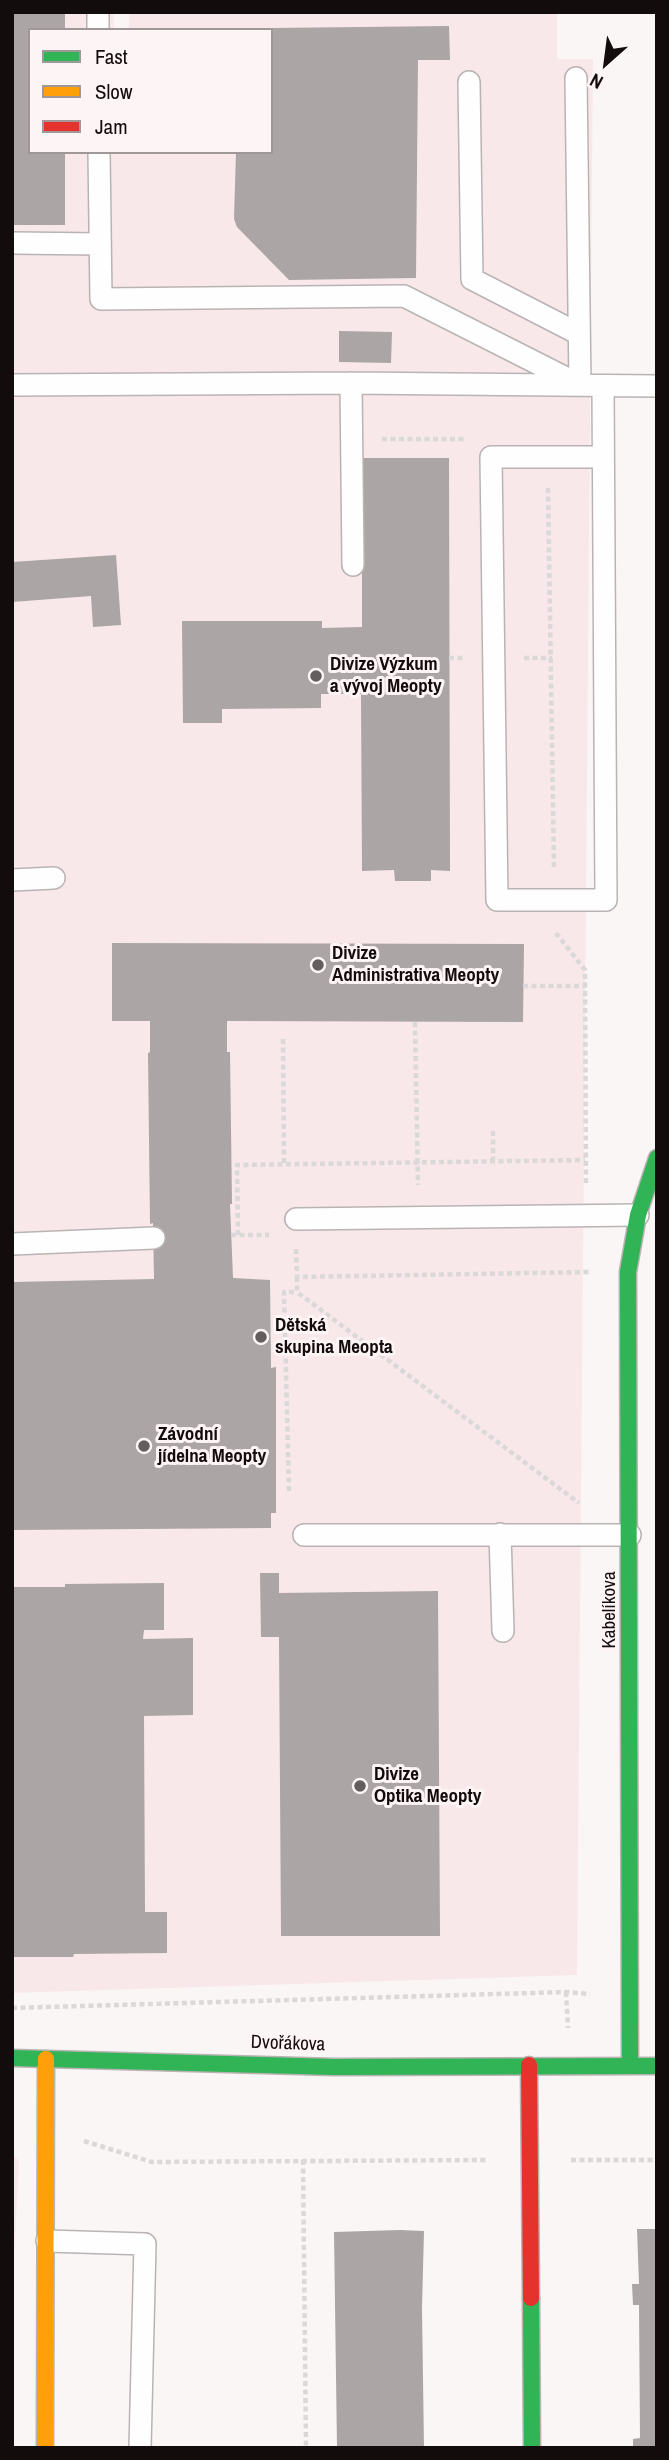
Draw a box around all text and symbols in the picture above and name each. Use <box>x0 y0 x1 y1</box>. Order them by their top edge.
legend <box>28 28 273 154</box>
north arrow <box>571 28 641 98</box>
text: Fast <box>95 42 128 71</box>
text: N <box>585 67 607 96</box>
text: Slow <box>95 77 132 106</box>
text: Jam <box>95 112 128 141</box>
place label: Divize Výzkum a vývoj Meopty <box>330 654 442 698</box>
marker: Divize Výzkum a vývoj Meopty <box>308 668 324 684</box>
place label: Divize Administrativa Meopty <box>332 943 499 987</box>
marker: Divize Administrativa Meopty <box>310 957 326 973</box>
place label: Dětská skupina Meopta <box>275 1315 393 1359</box>
marker: Dětská skupina Meopta <box>253 1329 269 1345</box>
place label: Závodní jídelna Meopty <box>158 1424 266 1468</box>
marker: Závodní jídelna Meopty <box>136 1438 152 1454</box>
street label: Kabelíkova <box>599 1571 621 1649</box>
place label: Divize Optika Meopty <box>374 1764 481 1808</box>
marker: Divize Optika Meopty <box>352 1778 368 1794</box>
street label: Dvořákova <box>250 2031 326 2057</box>

